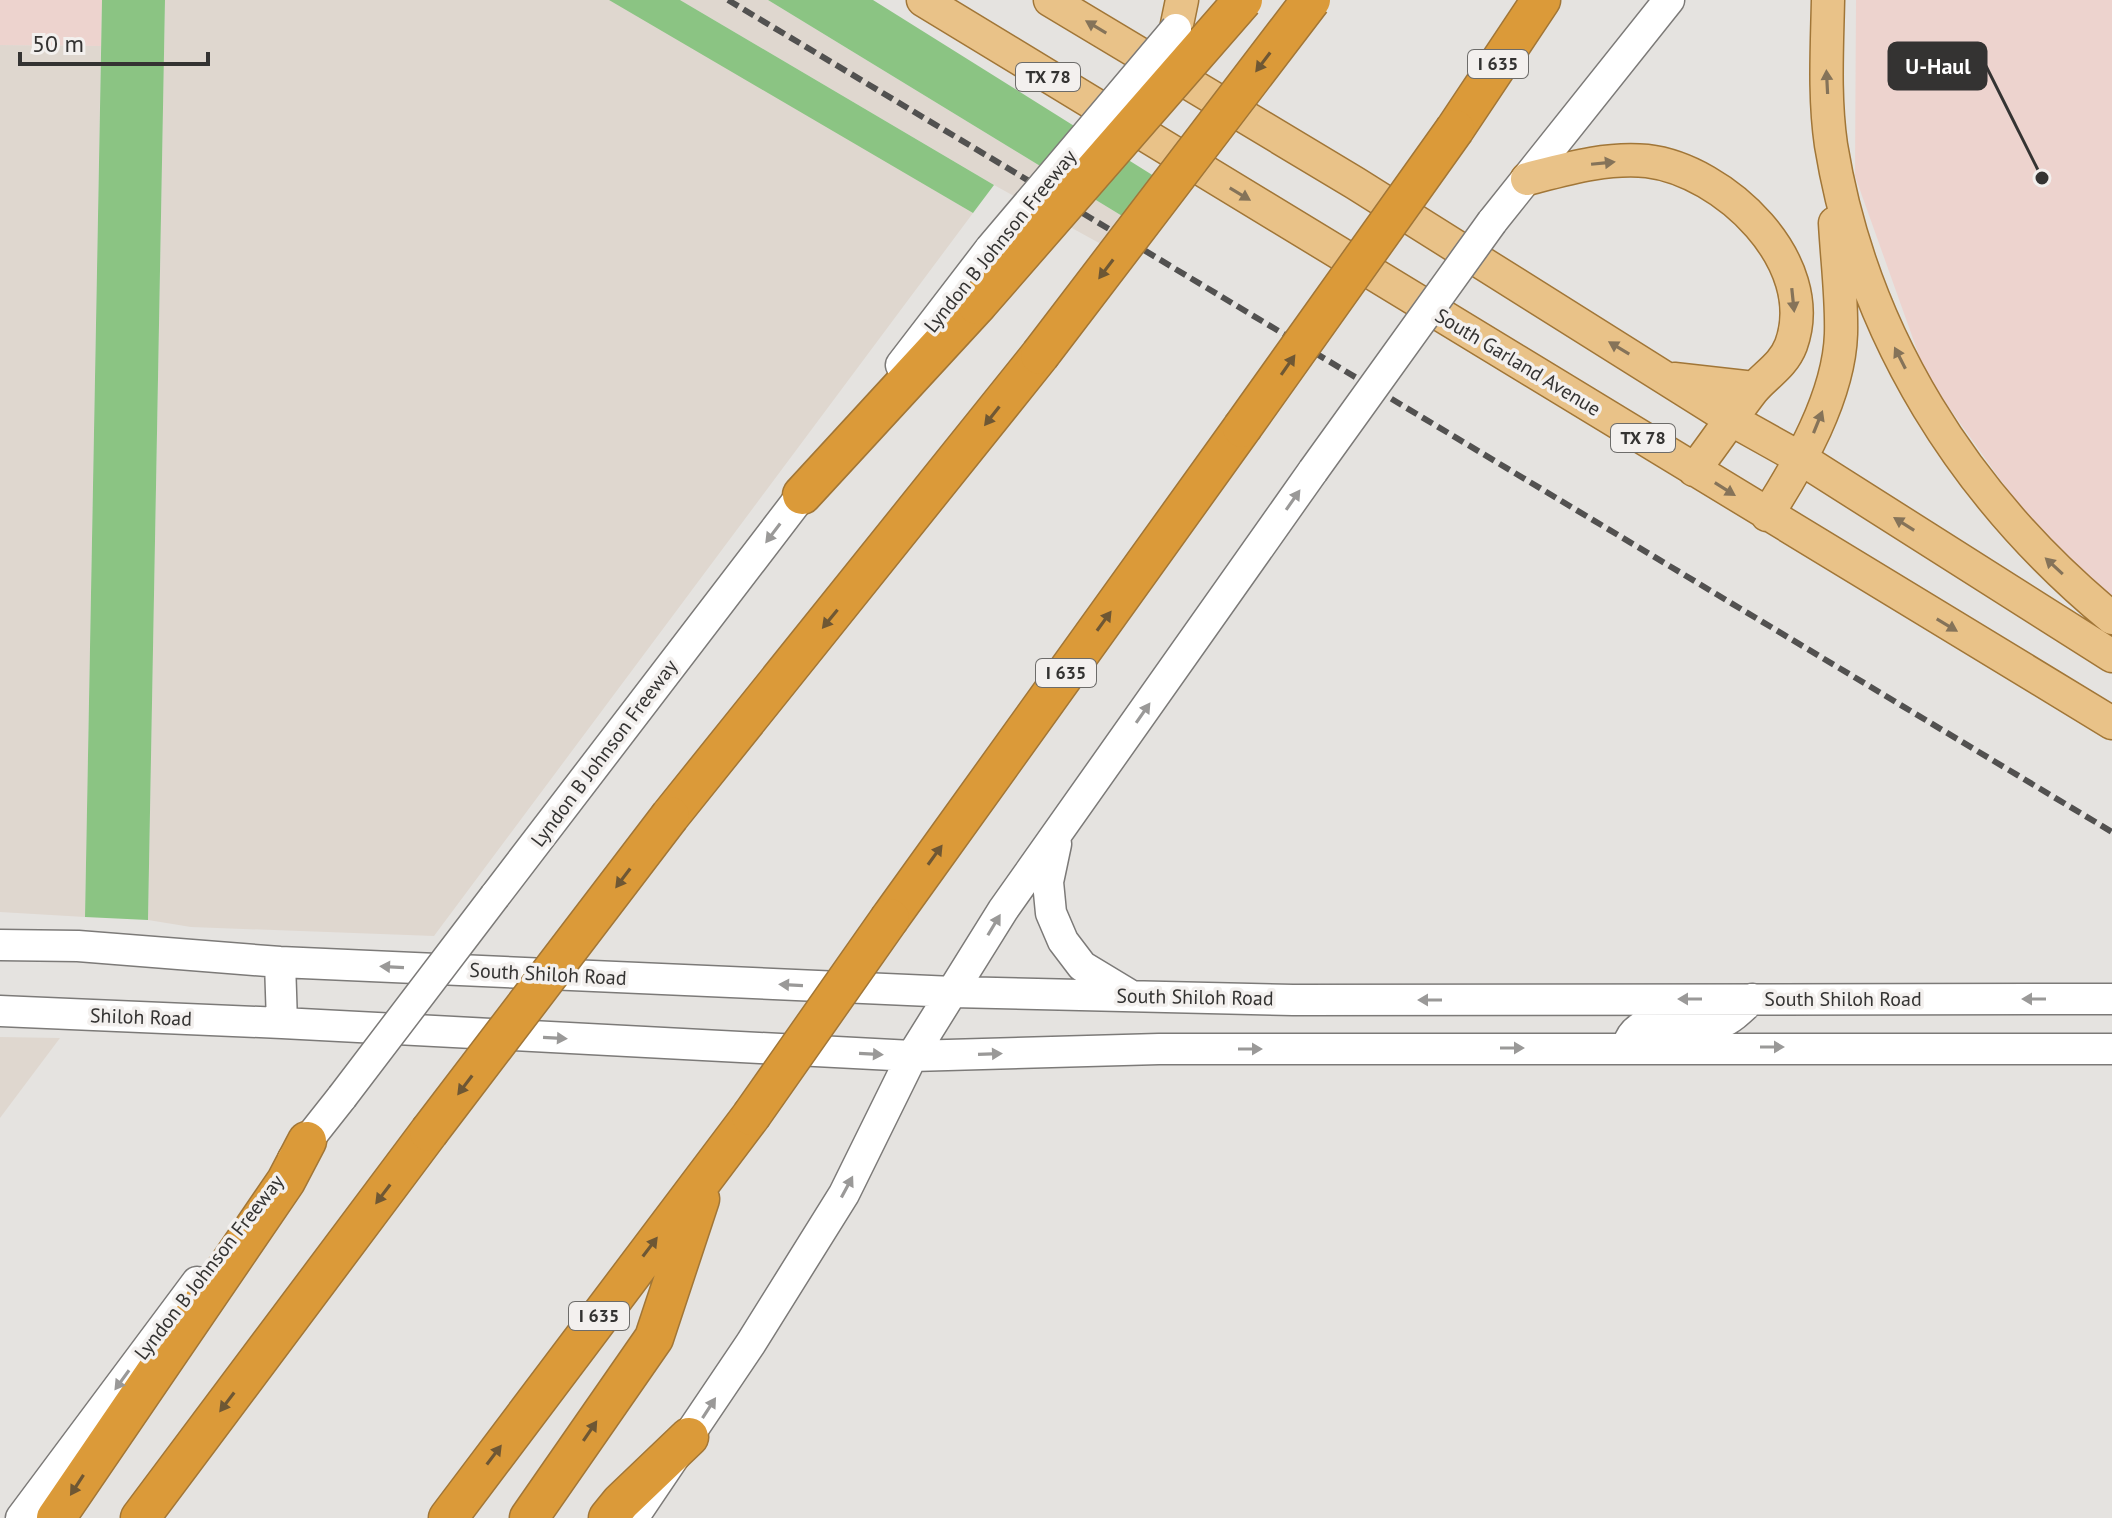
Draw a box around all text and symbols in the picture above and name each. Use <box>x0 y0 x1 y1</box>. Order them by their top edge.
scale bar <box>20 16 208 66</box>
one-way arrow <box>1085 21 1107 35</box>
text: 50 m <box>32 28 84 59</box>
callout: U-Haul <box>1889 43 1986 89</box>
road number: I 635 <box>1468 50 1528 78</box>
one-way arrow <box>1256 52 1272 72</box>
text: U-Haul <box>1905 52 1971 80</box>
road number: TX 78 <box>1016 63 1080 91</box>
one-way arrow <box>1820 69 1833 94</box>
street label: Lyndon B Johnson Freeway <box>918 144 1082 338</box>
one-way arrow <box>1591 156 1616 169</box>
one-way arrow <box>1229 186 1251 200</box>
one-way arrow <box>1098 258 1114 279</box>
one-way arrow <box>1787 288 1800 313</box>
street label: South Garland Avenue <box>1430 302 1606 422</box>
one-way arrow <box>1608 341 1630 355</box>
one-way arrow <box>1893 347 1906 370</box>
one-way arrow <box>1280 354 1295 375</box>
one-way arrow <box>984 406 1000 426</box>
one-way arrow <box>1811 410 1824 434</box>
road number: TX 78 <box>1611 424 1675 452</box>
one-way arrow <box>1714 482 1736 496</box>
one-way arrow <box>1285 490 1300 511</box>
one-way arrow <box>1893 518 1915 532</box>
one-way arrow <box>765 523 781 543</box>
one-way arrow <box>2045 558 2064 576</box>
one-way arrow <box>822 609 838 629</box>
one-way arrow <box>1096 610 1112 632</box>
one-way arrow <box>1936 617 1958 631</box>
street label: Lyndon B Johnson Freeway <box>525 654 683 852</box>
road number: I 635 <box>1036 659 1096 687</box>
one-way arrow <box>1135 702 1150 723</box>
one-way arrow <box>927 844 943 865</box>
one-way arrow <box>615 868 631 888</box>
one-way arrow <box>986 915 1001 936</box>
street label: South Shiloh Road <box>469 957 627 991</box>
one-way arrow <box>379 960 404 973</box>
one-way arrow <box>778 978 803 991</box>
street label: South Shiloh Road <box>1116 983 1274 1011</box>
street label: South Shiloh Road <box>1764 986 1922 1012</box>
one-way arrow <box>1677 993 1702 1005</box>
one-way arrow <box>2021 993 2046 1005</box>
one-way arrow <box>1417 994 1442 1006</box>
street label: Shiloh Road <box>90 1002 192 1032</box>
one-way arrow <box>543 1031 568 1044</box>
one-way arrow <box>1760 1041 1785 1053</box>
one-way arrow <box>1500 1042 1525 1054</box>
one-way arrow <box>1238 1043 1263 1055</box>
one-way arrow <box>859 1048 884 1061</box>
one-way arrow <box>978 1048 1003 1060</box>
one-way arrow <box>457 1075 473 1095</box>
street label: Lyndon B Johnson Freeway <box>128 1169 290 1365</box>
one-way arrow <box>840 1176 853 1199</box>
one-way arrow <box>375 1184 391 1205</box>
one-way arrow <box>642 1237 658 1258</box>
road number: I 635 <box>569 1302 629 1330</box>
one-way arrow <box>114 1369 130 1391</box>
one-way arrow <box>219 1392 235 1413</box>
one-way arrow <box>701 1397 716 1418</box>
one-way arrow <box>582 1420 597 1441</box>
one-way arrow <box>486 1445 502 1465</box>
one-way arrow <box>70 1475 85 1496</box>

